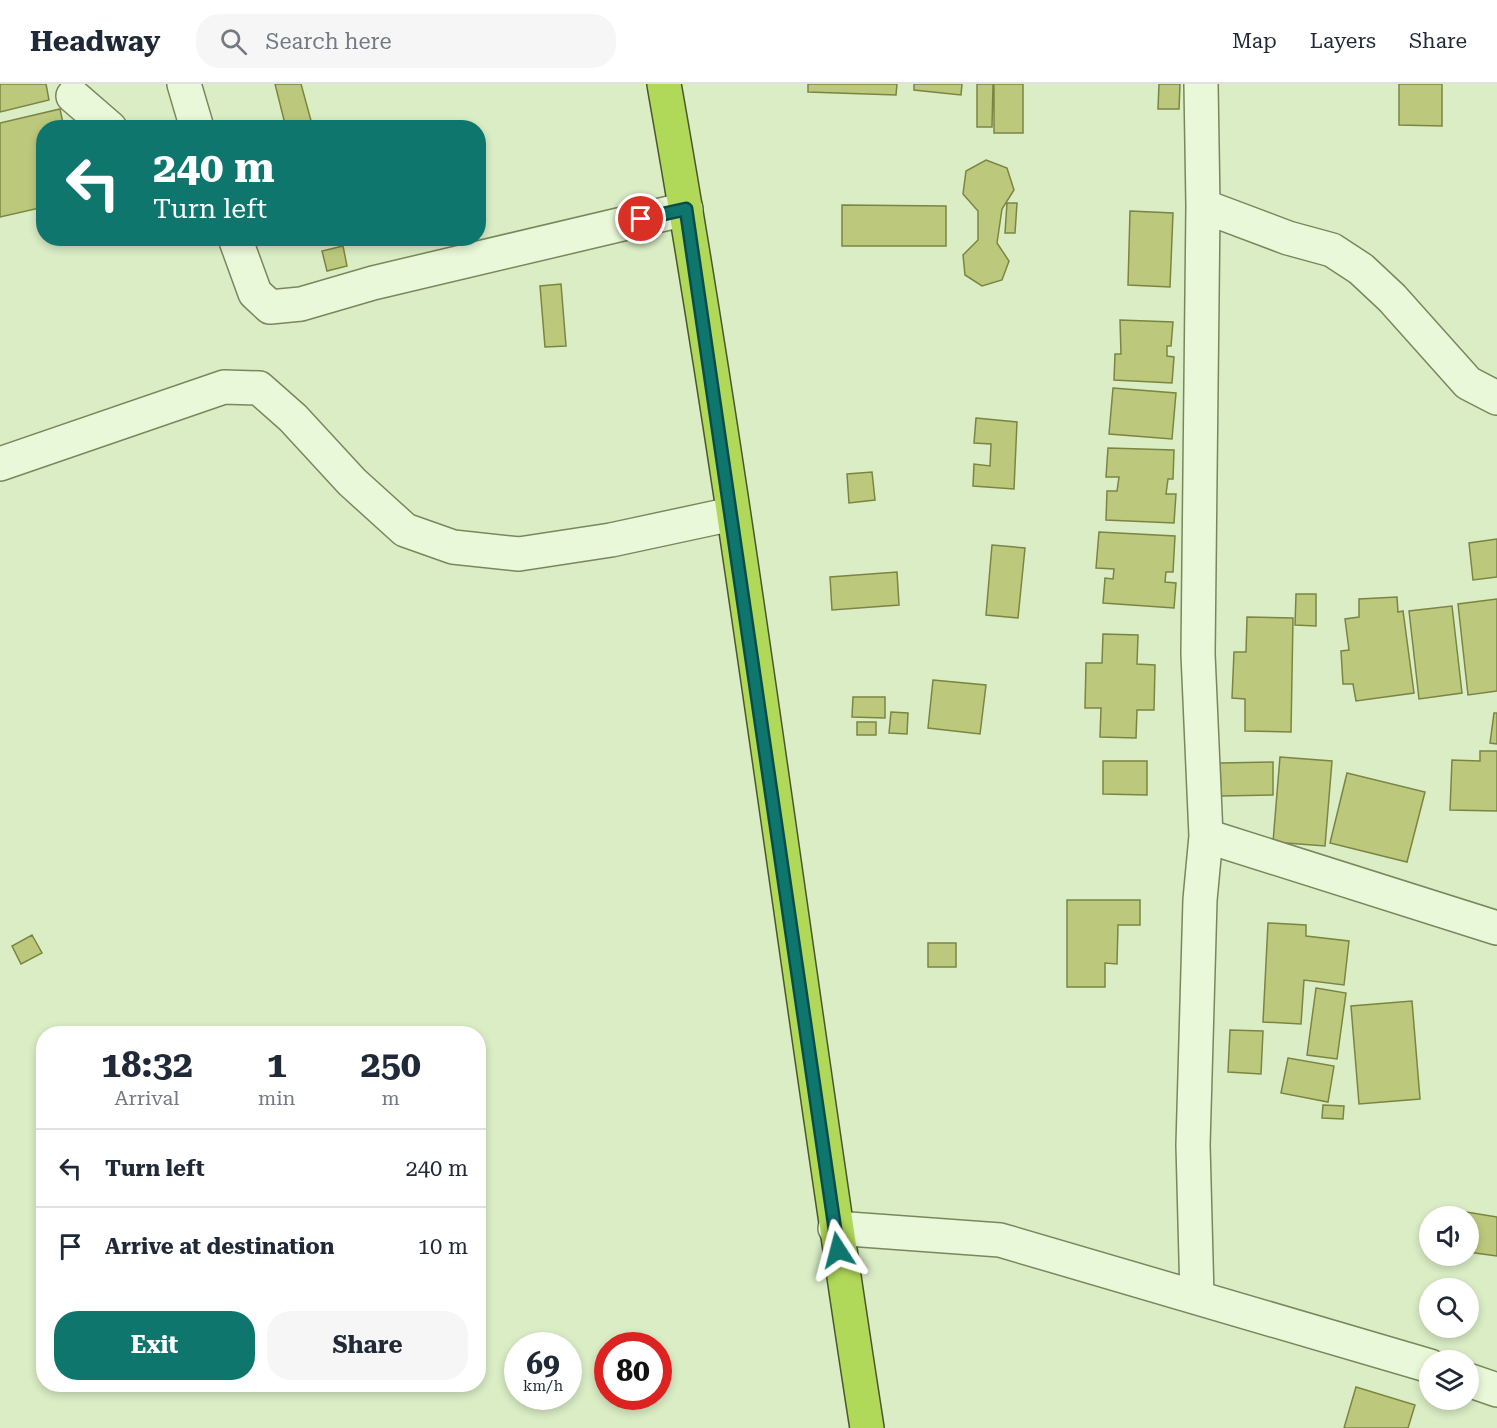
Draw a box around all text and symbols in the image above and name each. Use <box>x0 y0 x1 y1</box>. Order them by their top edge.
search box <box>196 14 616 68</box>
text: Headway <box>30 25 160 58</box>
icon: search <box>217 25 250 58</box>
text: Search here <box>265 29 391 54</box>
text: Map <box>1232 29 1277 53</box>
text: Layers <box>1310 29 1376 53</box>
text: Share <box>1409 29 1467 53</box>
text: 240 m <box>153 143 275 192</box>
icon: left <box>54 144 132 222</box>
text: Turn left <box>153 193 267 225</box>
pin <box>615 193 666 244</box>
icon: arrive <box>624 202 657 235</box>
text: 18:32 <box>101 1044 193 1086</box>
text: 1 <box>267 1044 287 1086</box>
text: 250 <box>361 1044 421 1086</box>
text: Arrival <box>114 1086 179 1110</box>
text: min <box>258 1086 295 1110</box>
text: m <box>382 1086 400 1110</box>
icon: left <box>54 1152 87 1185</box>
text: Turn left <box>105 1156 205 1181</box>
text: 240 m <box>405 1156 468 1181</box>
map controls <box>1419 1206 1479 1410</box>
button: sound <box>1419 1206 1479 1266</box>
position arrow <box>806 1218 870 1282</box>
icon: arrive <box>54 1230 87 1263</box>
text: Arrive at destination <box>105 1234 334 1259</box>
text: 10 m <box>418 1234 468 1259</box>
button: search <box>1419 1278 1479 1338</box>
button: Exit <box>54 1311 255 1380</box>
button: Share <box>267 1311 468 1380</box>
speed limit sign: 80 <box>594 1332 672 1410</box>
text: 69 <box>526 1346 560 1381</box>
button: layers <box>1419 1350 1479 1410</box>
text: km/h <box>523 1377 563 1395</box>

